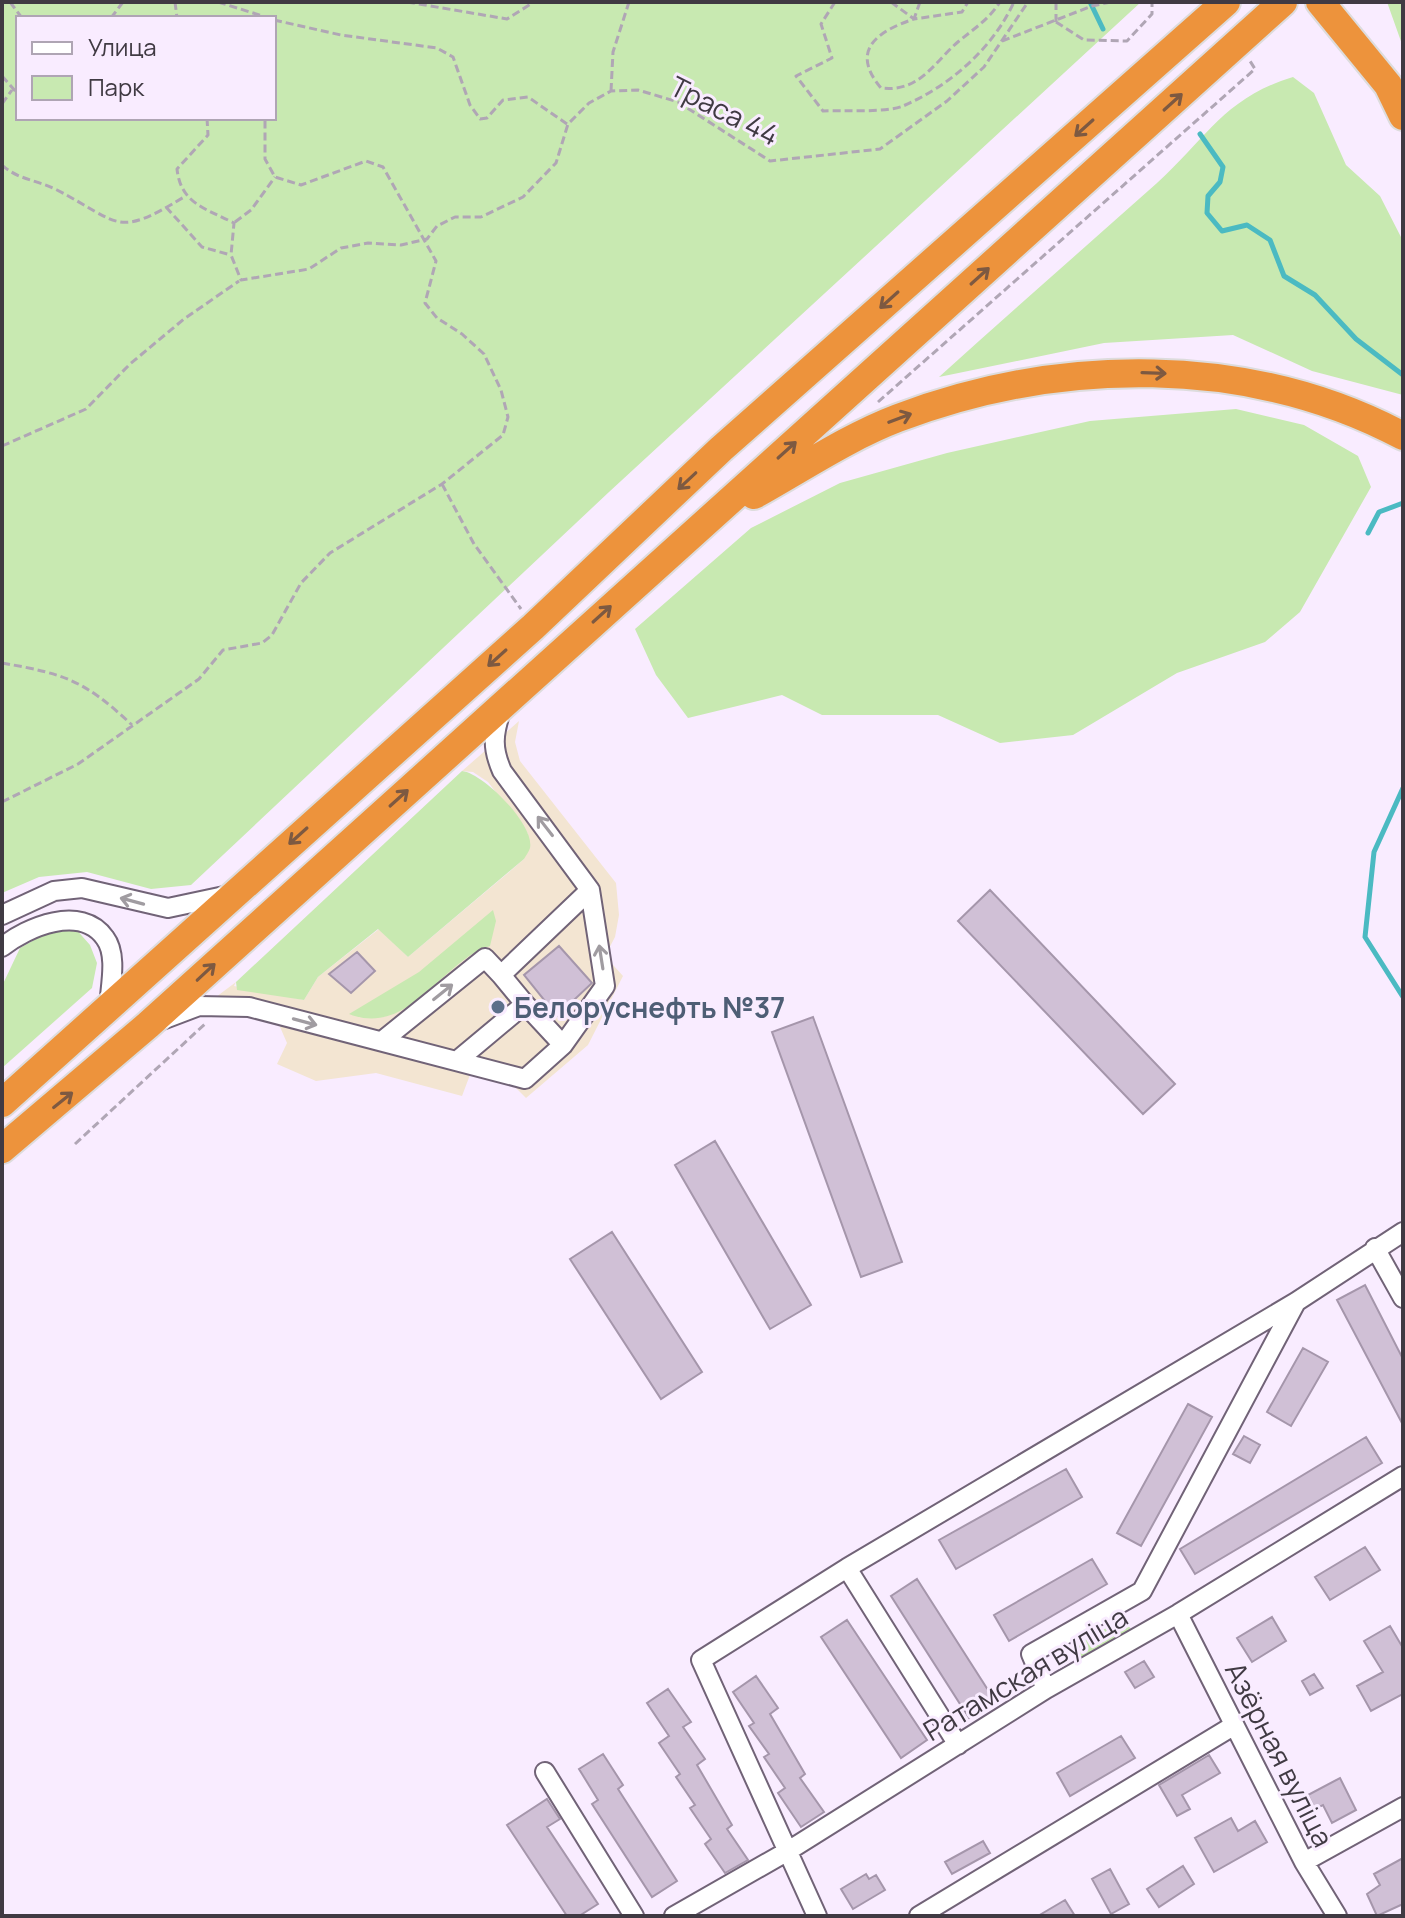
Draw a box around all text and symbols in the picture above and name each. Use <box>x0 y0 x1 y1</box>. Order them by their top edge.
legend <box>16 16 276 120</box>
text: Улица <box>88 30 157 63</box>
street label: Траса 44 <box>664 66 786 154</box>
text: Парк <box>88 70 145 103</box>
one-way arrow <box>1162 93 1182 111</box>
one-way arrow <box>1074 119 1094 137</box>
one-way arrow <box>969 268 989 286</box>
one-way arrow <box>879 291 899 309</box>
one-way arrow <box>1140 366 1167 381</box>
one-way arrow <box>887 410 912 424</box>
one-way arrow <box>776 442 796 460</box>
one-way arrow <box>677 471 697 490</box>
one-way arrow <box>592 606 612 624</box>
one-way arrow <box>488 649 508 667</box>
one-way arrow <box>388 789 408 807</box>
one-way arrow <box>537 816 554 837</box>
one-way arrow <box>289 827 309 845</box>
one-way arrow <box>119 892 145 907</box>
one-way arrow <box>592 944 607 970</box>
one-way arrow <box>195 963 215 981</box>
one-way arrow <box>432 983 453 1001</box>
place label: Белоруснефть №37 <box>514 988 785 1026</box>
marker: Белоруснефть №37 <box>489 998 507 1016</box>
one-way arrow <box>292 1016 318 1031</box>
one-way arrow <box>52 1091 72 1109</box>
street label: Ратамская вуліца <box>916 1597 1134 1749</box>
street label: Азёрная вуліца <box>1217 1655 1343 1853</box>

